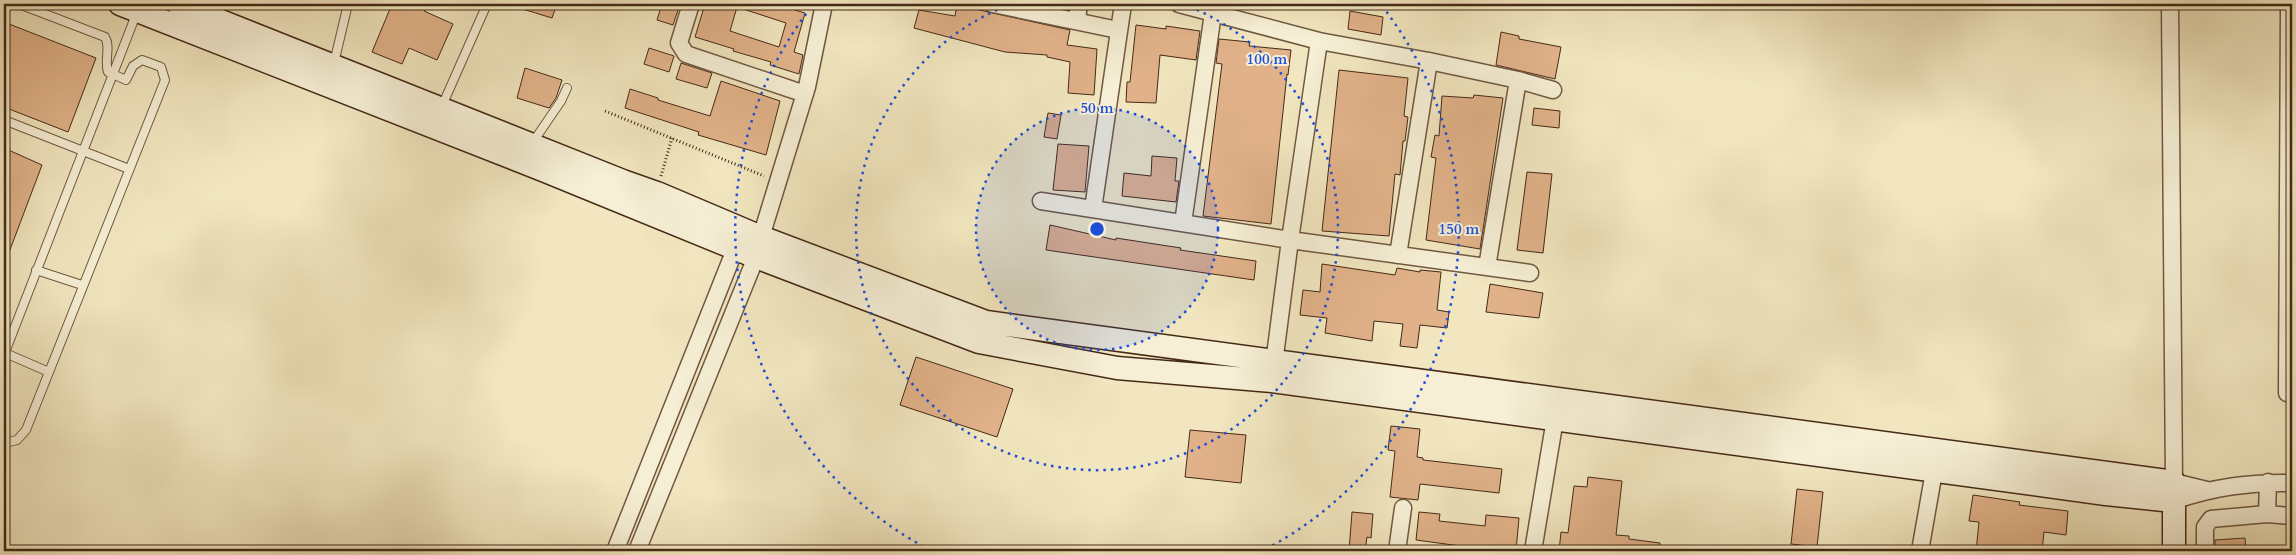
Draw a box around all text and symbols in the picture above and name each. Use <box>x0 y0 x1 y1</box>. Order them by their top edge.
text: 100 m <box>1247 49 1288 69</box>
text: 50 m <box>1080 98 1114 118</box>
text: 150 m <box>1439 219 1480 239</box>
centre of rings <box>1088 220 1106 238</box>

